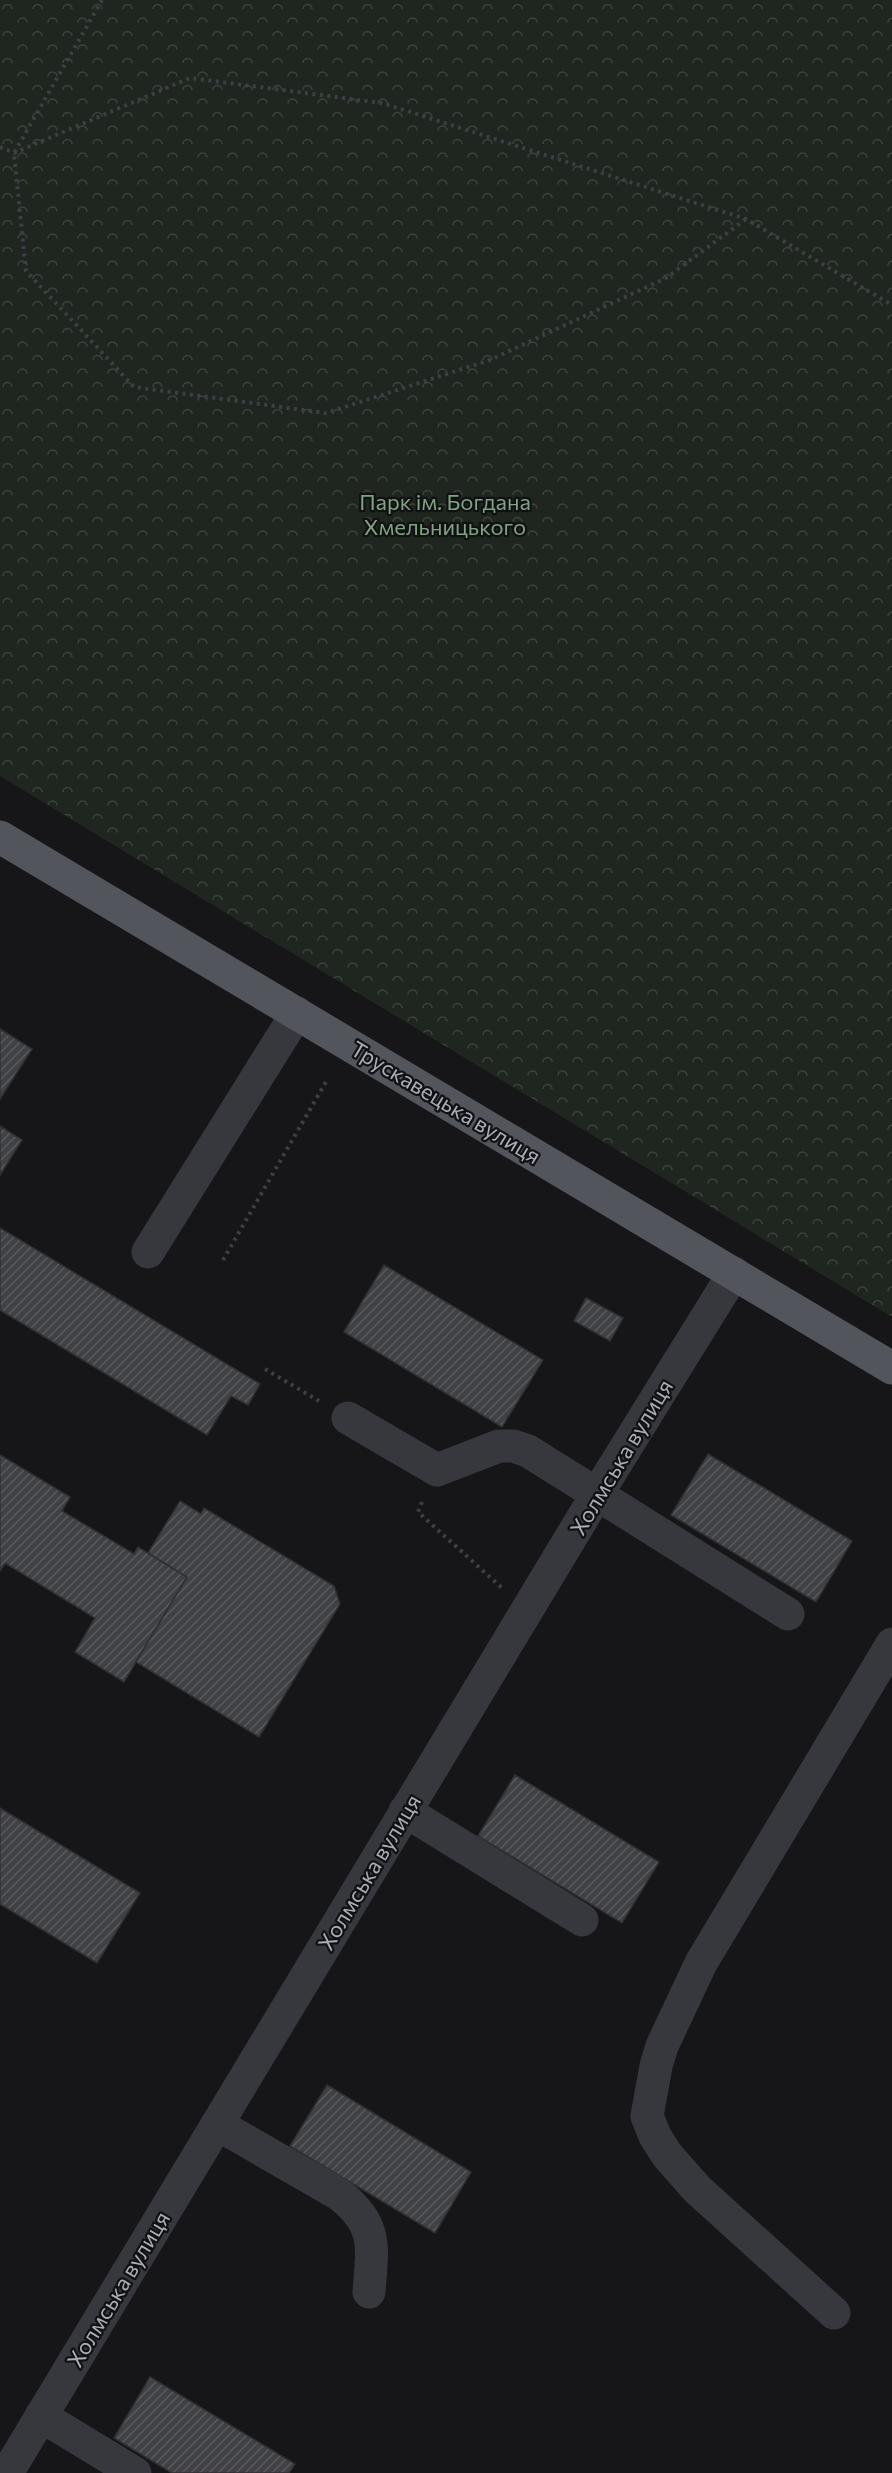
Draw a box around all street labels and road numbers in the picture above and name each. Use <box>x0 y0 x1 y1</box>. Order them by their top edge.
street label: Трускавецька вулиця <box>346 1035 546 1169</box>
street label: Холмська вулиця <box>564 1374 678 1540</box>
street label: Холмська вулиця <box>312 1789 426 1955</box>
street label: Холмська вулиця <box>61 2206 175 2372</box>

